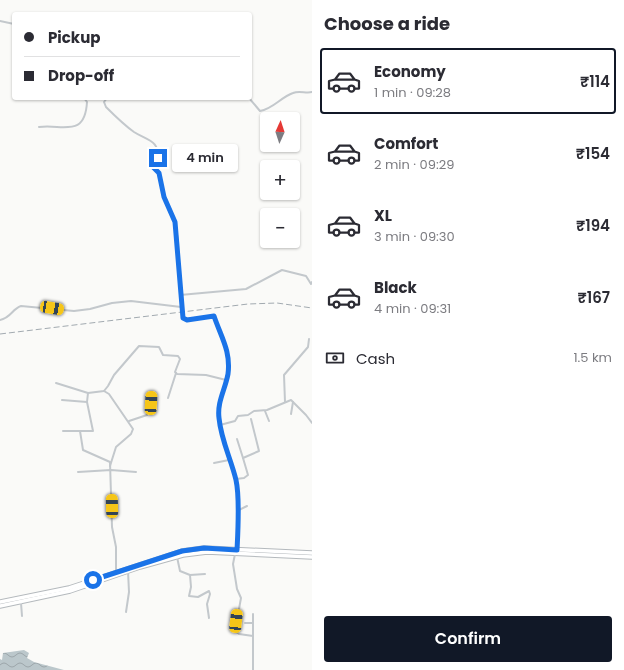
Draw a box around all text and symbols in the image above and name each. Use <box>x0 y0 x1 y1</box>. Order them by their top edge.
text: Choose a ride <box>324 11 450 36</box>
text: Pickup <box>48 27 100 48</box>
text: Economy <box>374 61 446 82</box>
icon: car <box>326 63 362 99</box>
text: Drop-off <box>48 65 114 86</box>
text: ₹114 <box>580 71 610 92</box>
text: 1 min · 09:28 <box>374 83 451 102</box>
north arrow <box>260 112 300 152</box>
map controls <box>260 112 300 248</box>
text: Comfort <box>374 133 438 154</box>
icon: car <box>326 135 362 171</box>
text: ₹154 <box>576 143 610 164</box>
callout: 4 min <box>172 144 238 172</box>
text: 4 min <box>186 148 224 167</box>
route end <box>149 149 167 167</box>
text: 2 min · 09:29 <box>374 155 454 174</box>
button: + <box>260 160 300 200</box>
text: XL <box>374 205 392 226</box>
icon: car <box>326 207 362 243</box>
button: − <box>260 208 300 248</box>
text: ₹194 <box>576 215 610 236</box>
text: 3 min · 09:30 <box>374 227 455 246</box>
text: Black <box>374 277 417 298</box>
icon: car <box>326 279 362 315</box>
text: ₹167 <box>578 287 610 308</box>
text: 4 min · 09:31 <box>374 299 451 318</box>
car <box>39 300 65 316</box>
icon: cash <box>324 347 346 369</box>
text: Cash <box>356 348 395 369</box>
text: 1.5 km <box>573 348 612 367</box>
car <box>144 391 158 415</box>
car <box>106 494 118 518</box>
route start <box>84 571 102 589</box>
car <box>229 608 243 634</box>
button: Confirm <box>324 616 612 662</box>

